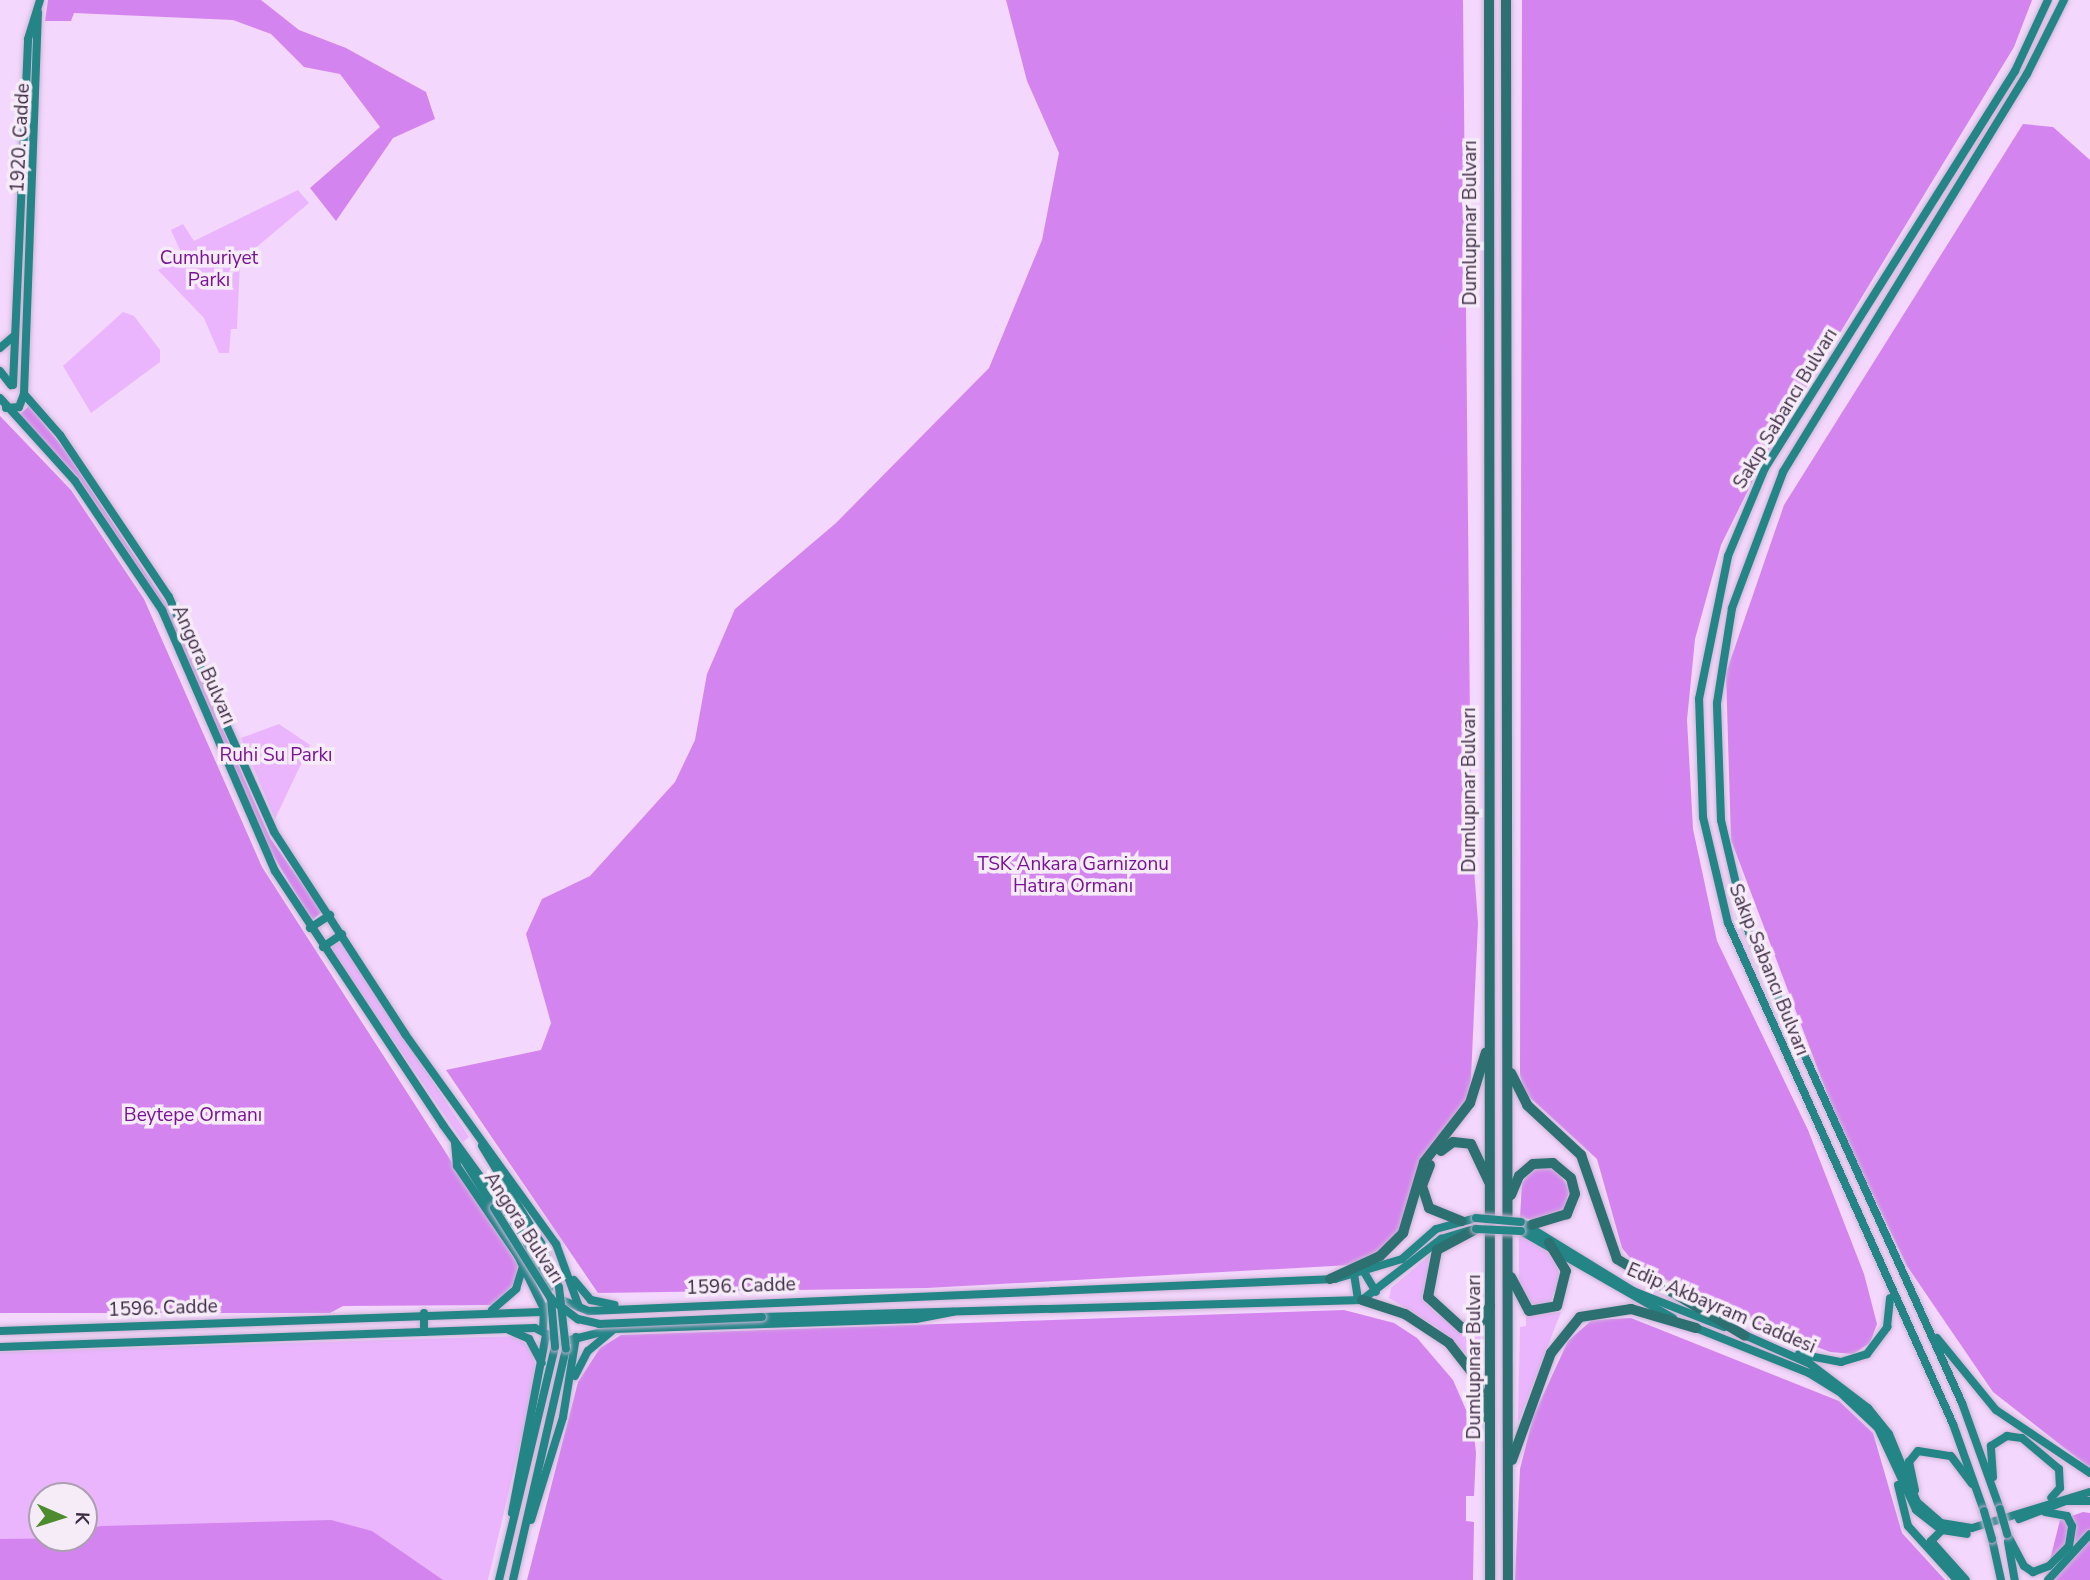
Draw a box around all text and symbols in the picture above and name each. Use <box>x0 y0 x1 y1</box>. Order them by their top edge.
street label: 1920. Cadde <box>7 83 35 193</box>
street label: Dumlupınar Bulvarı <box>1460 140 1482 306</box>
park label: Cumhuriyet Parkı <box>160 248 258 292</box>
street label: Sakıp Sabancı Bulvarı <box>1729 325 1843 493</box>
street label: Angora Bulvarı <box>167 602 239 728</box>
street label: Dumlupınar Bulvarı <box>1459 707 1481 873</box>
park label: Ruhi Su Parkı <box>219 745 333 767</box>
park label: TSK Ankara Garnizonu Hatıra Ormanı <box>977 854 1169 898</box>
street label: Sakıp Sabancı Bulvarı <box>1723 881 1813 1059</box>
park label: Beytepe Ormanı <box>124 1105 262 1127</box>
street label: Angora Bulvarı <box>479 1168 567 1288</box>
street label: Edip Akbayram Caddesi <box>1623 1259 1819 1359</box>
street label: 1596. Cadde <box>686 1274 796 1300</box>
street label: Dumlupınar Bulvarı <box>1464 1274 1486 1440</box>
street label: 1596. Cadde <box>108 1296 218 1322</box>
north arrow <box>28 1482 98 1552</box>
text: K <box>69 1511 95 1525</box>

